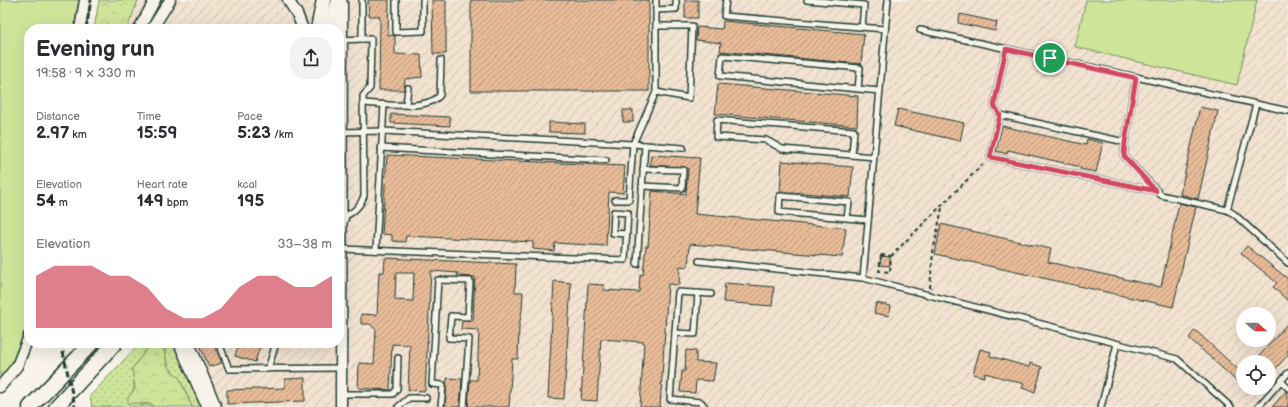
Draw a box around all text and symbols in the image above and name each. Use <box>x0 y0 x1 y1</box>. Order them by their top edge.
text: Evening run <box>36 36 155 63</box>
button: share <box>290 37 332 79</box>
pin <box>1033 41 1067 75</box>
icon: arrive <box>1039 47 1061 69</box>
text: 19:58 · 9 × 330 m <box>36 65 136 81</box>
text: Distance <box>36 110 80 123</box>
text: Time <box>137 110 161 123</box>
text: Pace <box>237 110 262 123</box>
text: 2.97 <box>36 123 69 143</box>
text: 15:59 <box>137 123 177 143</box>
text: 5:23 <box>237 123 271 143</box>
text: km <box>69 128 87 141</box>
text: /km <box>271 128 293 141</box>
text: Elevation <box>36 178 82 191</box>
text: Heart rate <box>137 178 187 191</box>
text: kcal <box>237 178 257 191</box>
text: 54 <box>36 191 56 211</box>
text: 149 <box>137 191 164 211</box>
text: 195 <box>237 191 264 211</box>
text: m <box>56 196 68 209</box>
text: bpm <box>164 196 188 209</box>
text: Elevation <box>36 236 90 252</box>
text: 33–38 m <box>278 236 332 252</box>
north arrow <box>1236 307 1276 347</box>
map controls <box>1236 307 1276 395</box>
button: locate <box>1236 355 1276 395</box>

